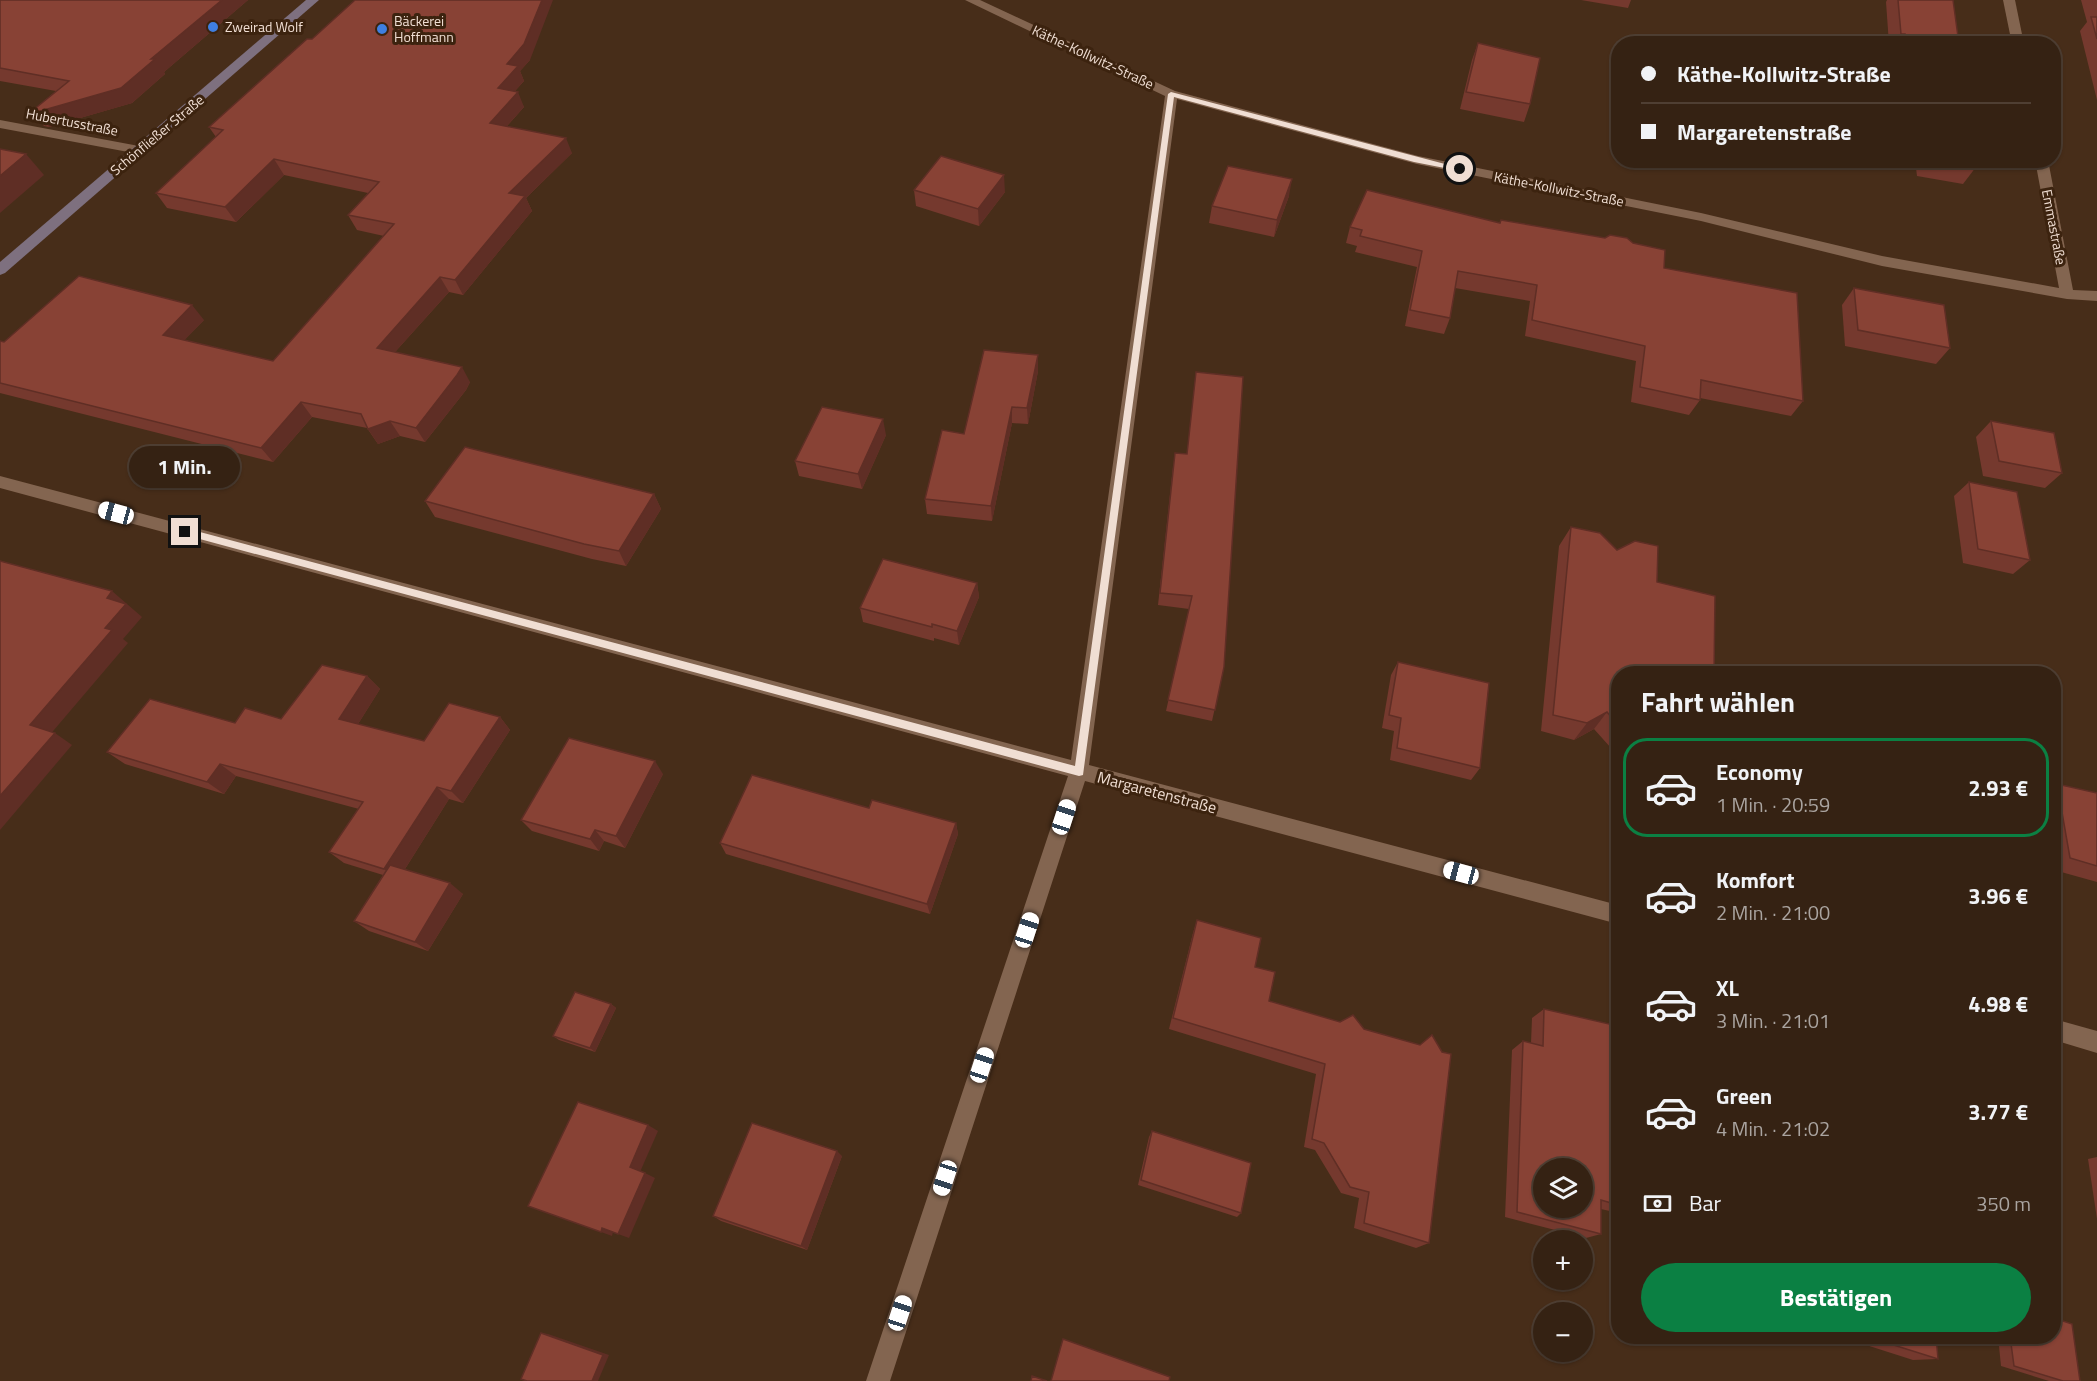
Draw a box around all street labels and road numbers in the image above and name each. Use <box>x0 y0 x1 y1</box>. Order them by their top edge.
street label: Käthe-Kollwitz-Straße <box>1029 19 1157 94</box>
street label: Schönfließer Straße <box>105 89 208 180</box>
street label: Hubertusstraße <box>24 102 120 141</box>
street label: Käthe-Kollwitz-Straße <box>1492 166 1626 211</box>
street label: Emmastraße <box>2037 187 2072 266</box>
street label: Margaretenstraße <box>1095 765 1219 819</box>

